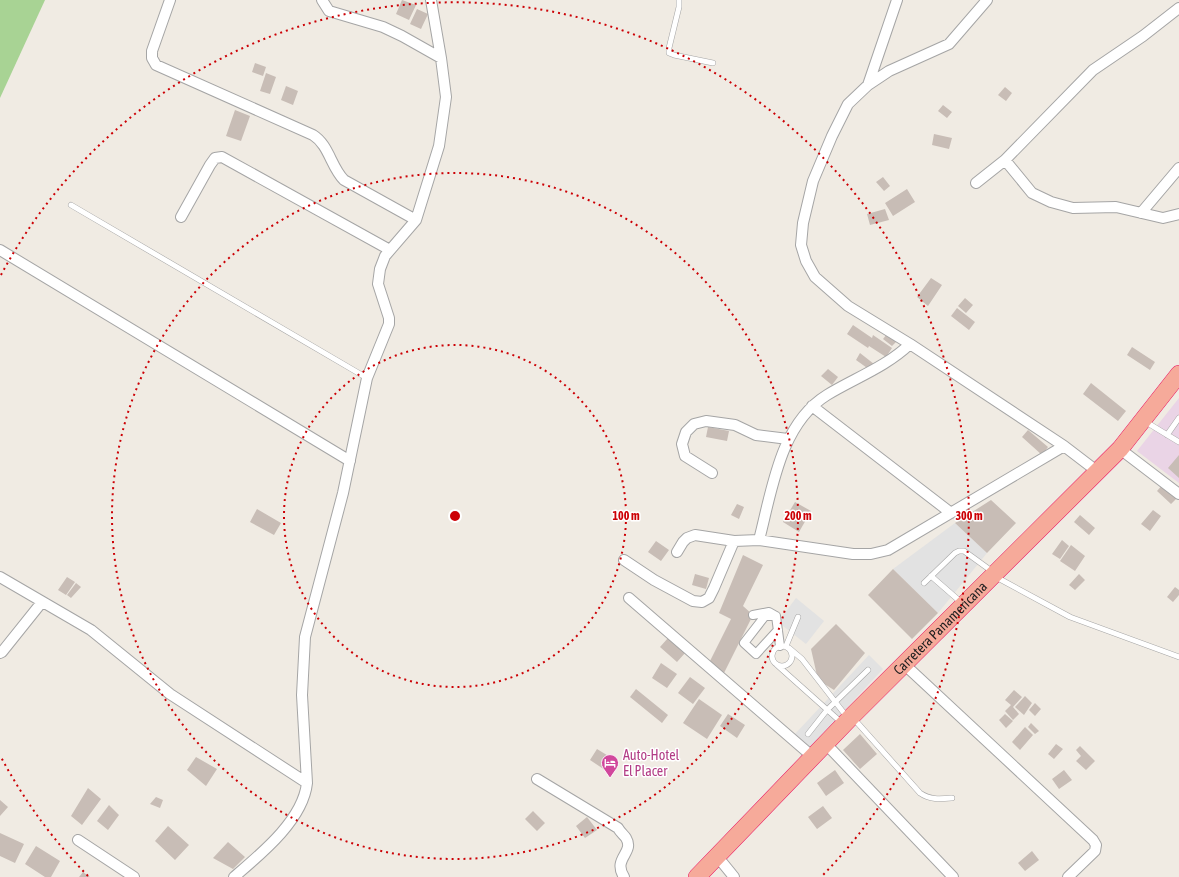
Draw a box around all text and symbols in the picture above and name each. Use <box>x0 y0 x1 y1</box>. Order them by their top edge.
centre of rings <box>448 509 462 523</box>
text: 100 m <box>612 509 640 523</box>
text: 200 m <box>784 509 812 523</box>
text: 300 m <box>955 509 983 523</box>
street label: Carretera Panamericana <box>890 578 990 678</box>
place label: Auto-Hotel El Placer <box>623 747 680 779</box>
hotel icon: Auto-Hotel El Placer <box>600 753 620 778</box>

